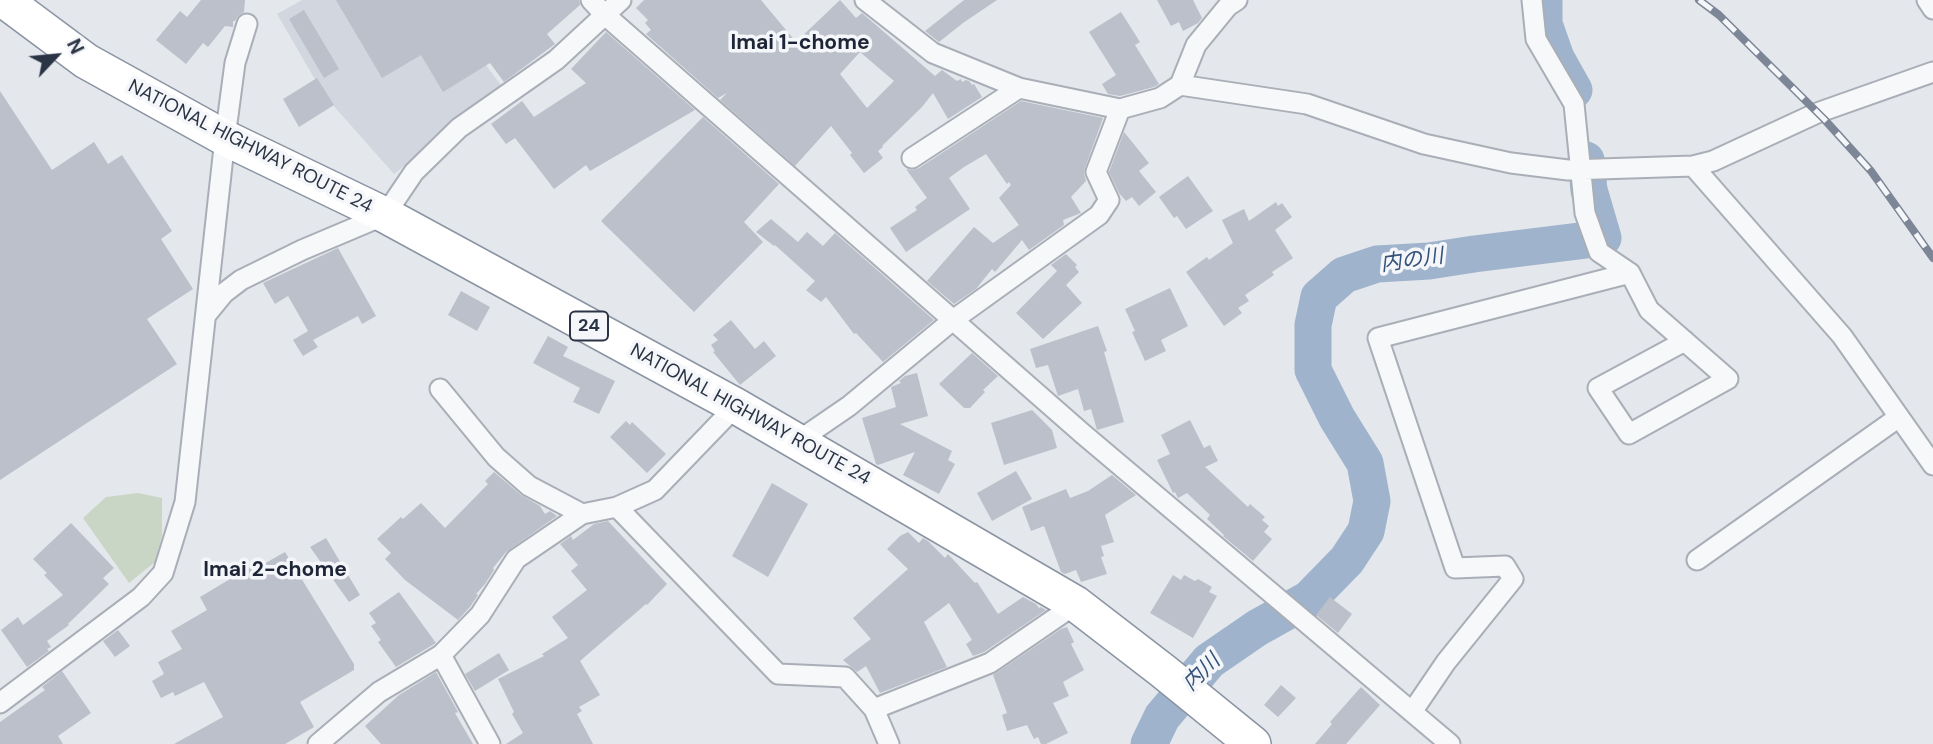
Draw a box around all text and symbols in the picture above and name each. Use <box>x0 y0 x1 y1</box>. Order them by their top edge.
north arrow <box>21 21 91 91</box>
district label: Imai 1-chome <box>730 30 870 56</box>
text: N <box>61 35 90 58</box>
street label: NATIONAL HIGHWAY ROUTE 24 <box>124 75 376 219</box>
water label: 内の川 <box>1379 244 1445 278</box>
road number: 24 <box>570 312 608 340</box>
street label: NATIONAL HIGHWAY ROUTE 24 <box>626 339 874 491</box>
district label: Imai 2-chome <box>203 557 347 583</box>
water label: 内川 <box>1178 649 1226 697</box>

